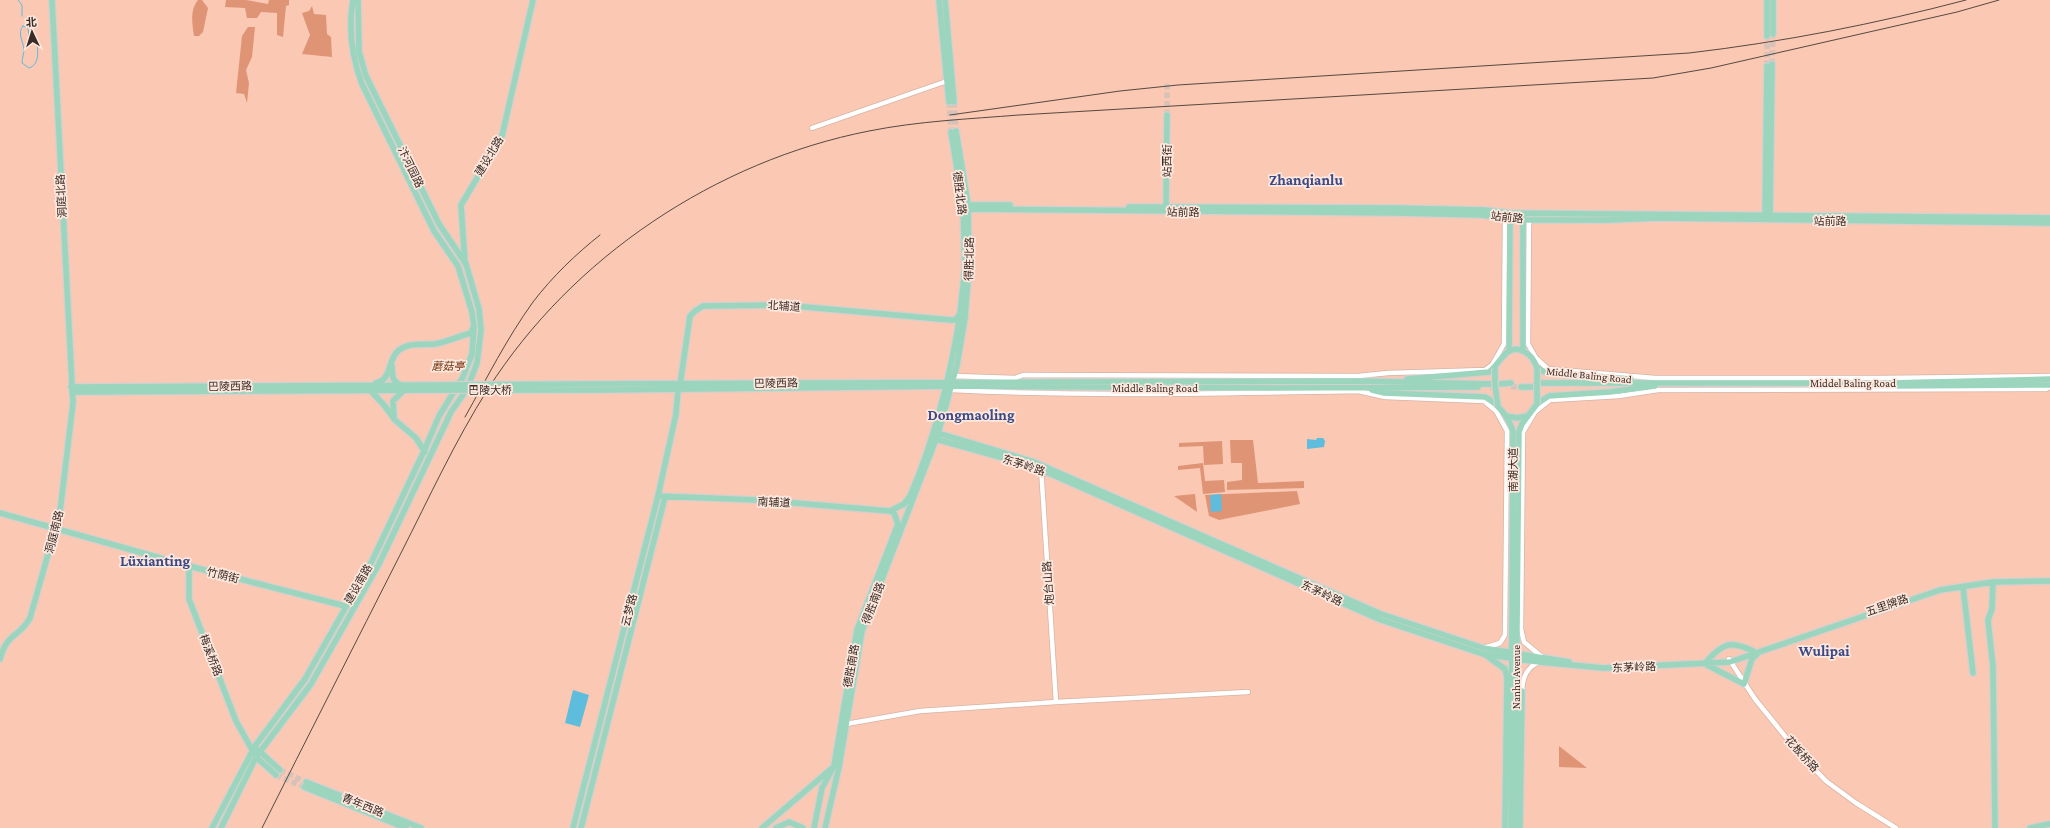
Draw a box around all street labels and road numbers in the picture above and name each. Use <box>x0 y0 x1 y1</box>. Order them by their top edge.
street label: 建设北路 <box>473 134 505 178</box>
street label: 汴河园路 <box>396 145 426 189</box>
street label: 站西街 <box>1161 145 1173 178</box>
street label: 德胜北路 <box>951 170 969 216</box>
street label: 洞庭北路 <box>54 174 68 218</box>
street label: 站前路 <box>1166 206 1200 218</box>
street label: 站前路 <box>1490 209 1524 225</box>
street label: 站前路 <box>1814 215 1847 227</box>
street label: 得胜北路 <box>963 237 975 281</box>
street label: 北辅道 <box>767 299 801 313</box>
street label: Middle Baling Road <box>1546 365 1633 386</box>
street label: 巴陵西路 <box>754 377 798 389</box>
street label: Middel Baling Road <box>1810 377 1896 390</box>
street label: 巴陵西路 <box>208 380 252 392</box>
street label: Middle Baling Road <box>1112 382 1198 395</box>
street label: 巴陵大桥 <box>468 384 512 396</box>
street label: 南湖大道 <box>1507 448 1519 492</box>
street label: 东茅岭路 <box>1001 452 1047 478</box>
street label: 南辅道 <box>757 495 791 509</box>
street label: 洞庭南路 <box>43 509 65 555</box>
street label: 炮台山路 <box>1040 561 1056 605</box>
street label: 建设南路 <box>342 562 374 606</box>
street label: 竹荫街 <box>206 565 240 585</box>
street label: 东茅岭路 <box>1300 578 1344 608</box>
street label: 得胜南路 <box>860 580 886 626</box>
street label: 五里牌路 <box>1864 592 1910 618</box>
street label: 云梦路 <box>619 593 639 627</box>
street label: 梅溪桥路 <box>198 632 224 678</box>
street label: 德胜南路 <box>841 643 861 689</box>
street label: Nanhu Avenue <box>1510 645 1522 709</box>
street label: 东茅岭路 <box>1612 660 1656 674</box>
street label: 花板桥路 <box>1783 734 1821 774</box>
street label: 青年西路 <box>340 791 386 819</box>

